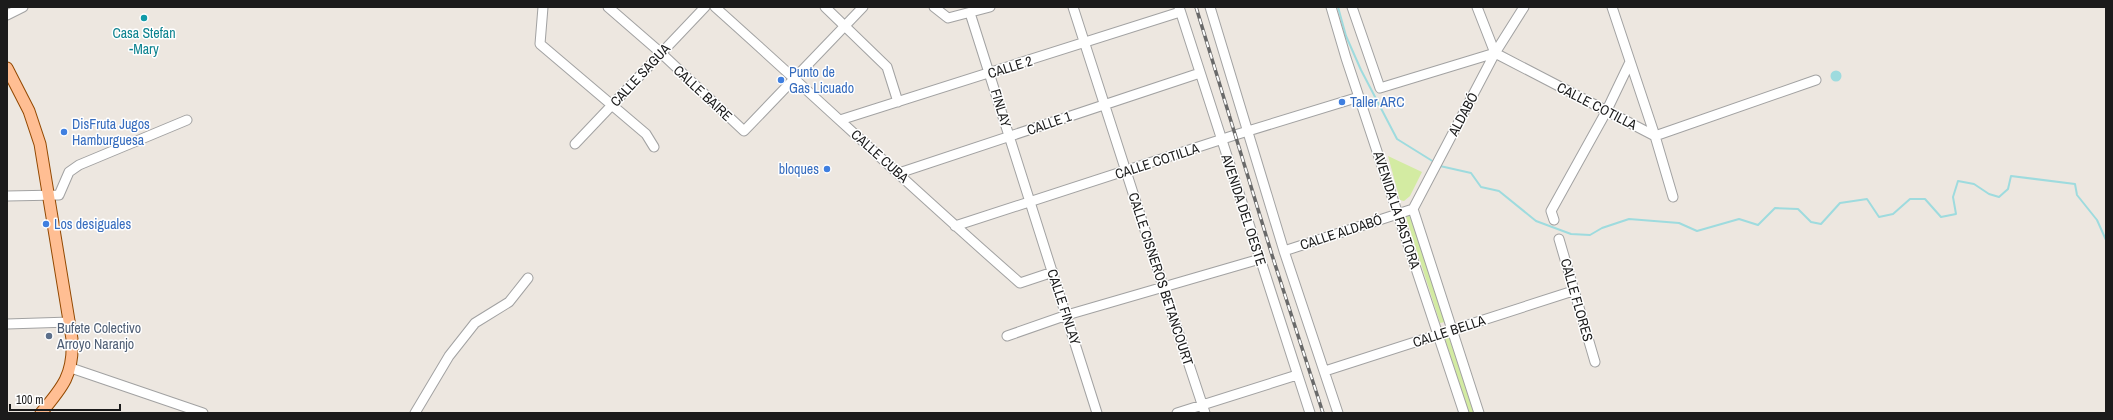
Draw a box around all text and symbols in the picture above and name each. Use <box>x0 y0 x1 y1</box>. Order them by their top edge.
marker: Casa Stefan -Mary <box>139 13 149 23</box>
place label: Casa Stefan -Mary <box>112 24 176 58</box>
street label: CALLE SAGUA <box>606 39 674 110</box>
street label: CALLE 2 <box>985 52 1035 82</box>
street label: CALLE BAIRE <box>670 61 736 125</box>
place label: Punto de Gas Licuado <box>789 63 854 97</box>
marker: Punto de Gas Licuado <box>776 75 786 85</box>
street label: CALLE COTILLA <box>1554 78 1640 134</box>
street label: FINLAY <box>987 87 1015 130</box>
street label: ALDABÓ <box>1444 89 1482 140</box>
place label: Taller ARC <box>1350 93 1404 111</box>
marker: Taller ARC <box>1337 97 1347 107</box>
street label: CALLE 1 <box>1024 107 1074 139</box>
place label: DisFruta Jugos Hamburguesa <box>72 115 150 149</box>
street label: CALLE CUBA <box>847 125 913 187</box>
marker: DisFruta Jugos Hamburguesa <box>59 127 69 137</box>
street label: CALLE COTILLA <box>1113 139 1202 183</box>
street label: AVENIDA LA PASTORA <box>1369 148 1425 271</box>
street label: AVENIDA DEL OESTE <box>1217 151 1271 268</box>
place label: bloques <box>779 160 819 178</box>
marker: bloques <box>822 164 832 174</box>
street label: CALLE CISNEROS BETANCOURT <box>1125 190 1197 368</box>
street label: CALLE ALDABÓ <box>1298 210 1385 254</box>
place label: Los desiguales <box>54 215 131 233</box>
marker: Los desiguales <box>41 219 51 229</box>
street label: CALLE FLORES <box>1557 256 1598 344</box>
street label: CALLE FINLAY <box>1043 267 1085 348</box>
street label: CALLE BELLA <box>1410 311 1488 351</box>
place label: Bufete Colectivo Arroyo Naranjo <box>56 319 141 353</box>
marker: Bufete Colectivo Arroyo Naranjo <box>44 331 54 341</box>
scale bar <box>10 386 120 412</box>
text: 100 m <box>16 392 43 408</box>

